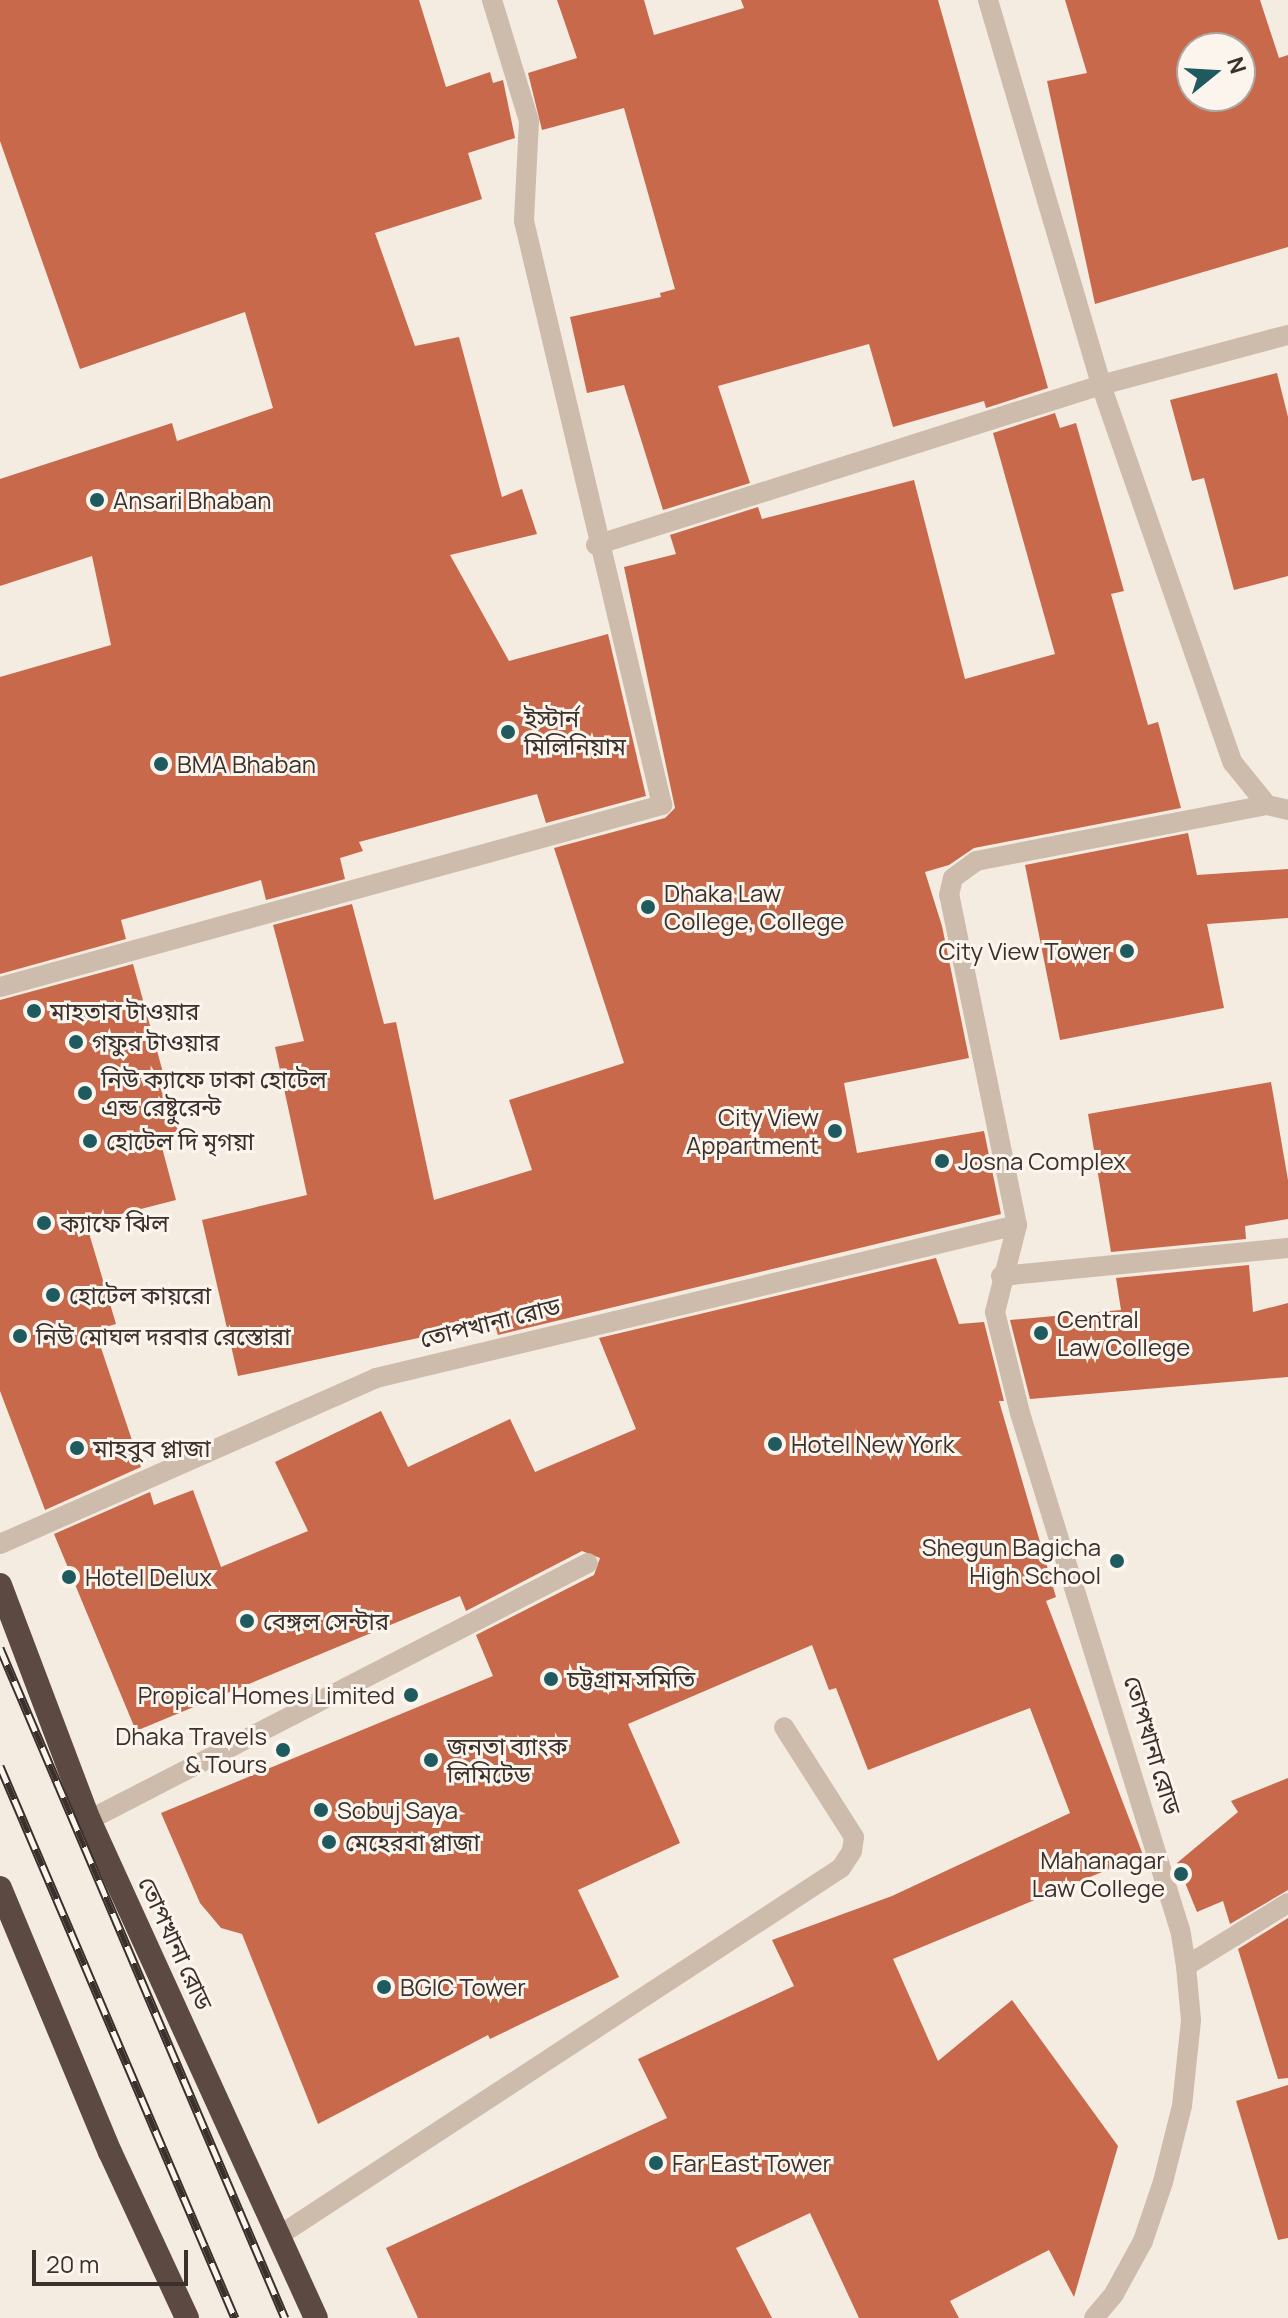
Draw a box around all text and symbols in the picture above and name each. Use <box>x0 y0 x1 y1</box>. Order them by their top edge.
north arrow <box>1176 32 1256 112</box>
text: N <box>1220 53 1254 77</box>
place label: Ansari Bhaban <box>113 486 272 514</box>
marker: Ansari Bhaban <box>88 491 106 509</box>
place label: ইস্টার্ন মিলিনিয়াম <box>524 704 626 760</box>
marker: ইস্টার্ন মিলিনিয়াম <box>499 723 517 741</box>
place label: BMA Bhaban <box>177 750 316 778</box>
marker: BMA Bhaban <box>152 755 170 773</box>
place label: Dhaka Law College, College <box>664 879 844 935</box>
marker: Dhaka Law College, College <box>639 898 657 916</box>
place label: City View Tower <box>938 937 1111 965</box>
marker: City View Tower <box>1118 942 1136 960</box>
place label: মাহতাব টাওয়ার <box>50 997 199 1025</box>
marker: মাহতাব টাওয়ার <box>25 1002 43 1020</box>
place label: গফুর টাওয়ার <box>92 1028 220 1056</box>
marker: গফুর টাওয়ার <box>67 1033 85 1051</box>
place label: নিউ ক্যাফে ঢাকা হোটেল এন্ড রেষ্টুরেন্ট <box>101 1065 327 1121</box>
marker: নিউ ক্যাফে ঢাকা হোটেল এন্ড রেষ্টুরেন্ট <box>76 1084 94 1102</box>
place label: City View Appartment <box>686 1103 819 1159</box>
marker: City View Appartment <box>826 1122 844 1140</box>
place label: হোটেল দি মৃগয়া <box>106 1127 254 1155</box>
marker: হোটেল দি মৃগয়া <box>81 1132 99 1150</box>
place label: Josna Complex <box>958 1147 1126 1175</box>
marker: Josna Complex <box>933 1152 951 1170</box>
place label: ক্যাফে ঝিল <box>60 1209 169 1237</box>
marker: ক্যাফে ঝিল <box>35 1214 53 1232</box>
place label: হোটেল কায়রো <box>69 1281 211 1309</box>
marker: হোটেল কায়রো <box>44 1286 62 1304</box>
street label: তোপখানা রোড <box>417 1291 563 1353</box>
place label: Central Law College <box>1057 1305 1190 1361</box>
place label: নিউ মোঘল দরবার রেস্তোরা <box>36 1322 291 1350</box>
marker: Central Law College <box>1032 1324 1050 1342</box>
marker: নিউ মোঘল দরবার রেস্তোরা <box>11 1327 29 1345</box>
place label: Hotel New York <box>791 1430 955 1458</box>
place label: মাহবুব প্লাজা <box>93 1434 211 1462</box>
marker: Hotel New York <box>766 1435 784 1453</box>
marker: মাহবুব প্লাজা <box>68 1439 86 1457</box>
place label: Shegun Bagicha High School <box>922 1533 1101 1589</box>
marker: Shegun Bagicha High School <box>1108 1552 1126 1570</box>
place label: Hotel Delux <box>85 1563 212 1591</box>
marker: Hotel Delux <box>60 1568 78 1586</box>
place label: বেঙ্গল সেন্টার <box>263 1607 389 1635</box>
marker: বেঙ্গল সেন্টার <box>238 1612 256 1630</box>
place label: চট্টগ্রাম সমিতি <box>567 1665 695 1693</box>
marker: চট্টগ্রাম সমিতি <box>542 1670 560 1688</box>
street label: তোপখানা রোড <box>1118 1672 1188 1818</box>
place label: Propical Homes Limited <box>138 1681 395 1709</box>
marker: Propical Homes Limited <box>402 1686 420 1704</box>
place label: Dhaka Travels & Tours <box>115 1722 267 1778</box>
place label: জনতা ব্যাংক লিমিটেড <box>447 1732 567 1788</box>
marker: Dhaka Travels & Tours <box>274 1741 292 1759</box>
marker: জনতা ব্যাংক লিমিটেড <box>422 1751 440 1769</box>
place label: Sobuj Saya <box>337 1796 458 1824</box>
marker: Sobuj Saya <box>312 1801 330 1819</box>
place label: মেহেরবা প্লাজা <box>345 1828 480 1856</box>
marker: মেহেরবা প্লাজা <box>320 1833 338 1851</box>
place label: Mahanagar Law College <box>1032 1846 1165 1902</box>
marker: Mahanagar Law College <box>1172 1865 1190 1883</box>
street label: তোপখানা রোড <box>133 1872 219 2014</box>
place label: BGIC Tower <box>400 1973 526 2001</box>
marker: BGIC Tower <box>375 1978 393 1996</box>
place label: Far East Tower <box>672 2149 831 2177</box>
marker: Far East Tower <box>647 2154 665 2172</box>
scale bar <box>36 2234 192 2284</box>
text: 20 m <box>46 2247 99 2280</box>

